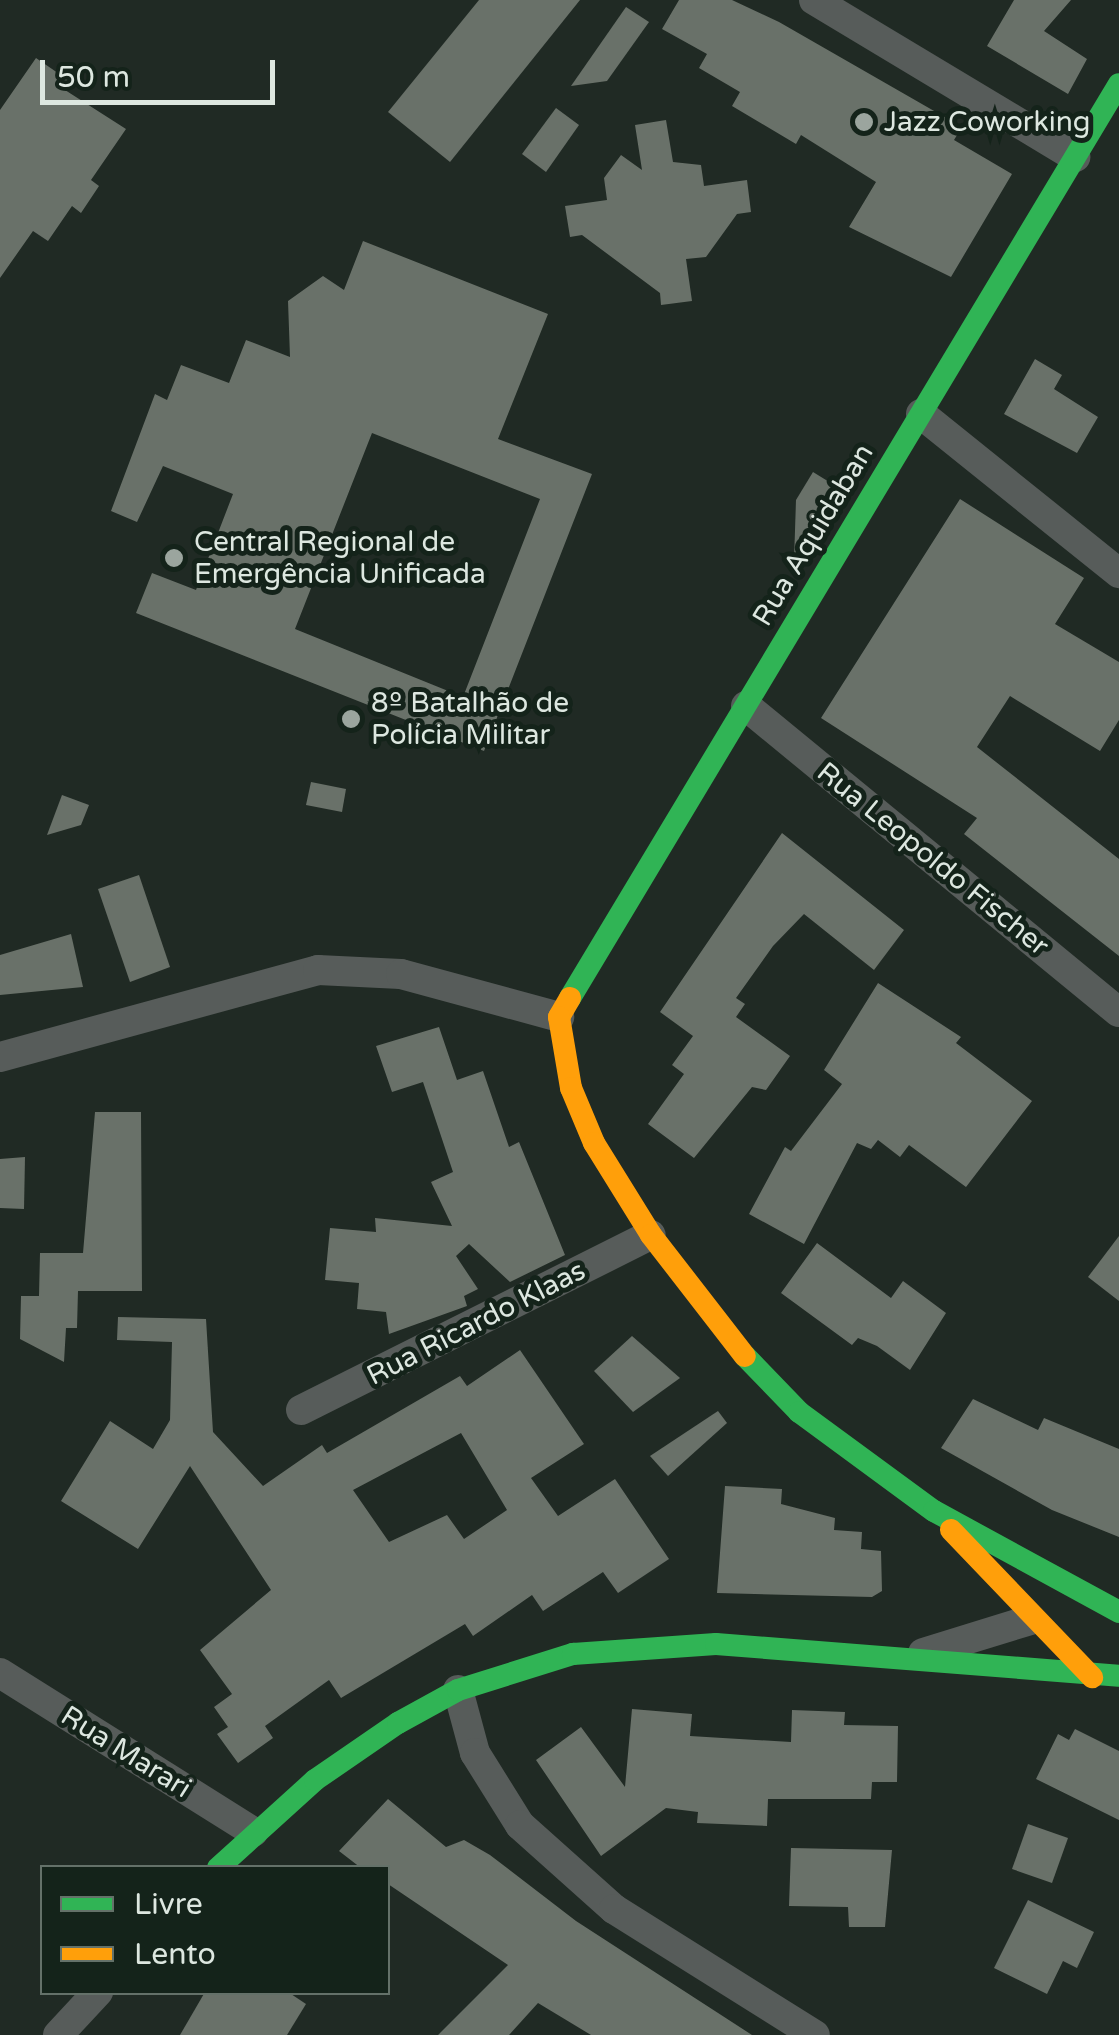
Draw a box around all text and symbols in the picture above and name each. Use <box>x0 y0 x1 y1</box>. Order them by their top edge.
scale bar <box>45 40 280 102</box>
text: 50 m <box>57 59 130 96</box>
place label: Jazz Coworking <box>884 105 1090 139</box>
marker: Jazz Coworking <box>853 111 875 133</box>
street label: Rua Aquidaban <box>746 438 880 632</box>
place label: Central Regional de Emergência Unificada <box>194 525 486 591</box>
marker: Central Regional de Emergência Unificada <box>163 547 185 569</box>
place label: 8º Batalhão de Polícia Militar <box>371 686 569 752</box>
marker: 8º Batalhão de Polícia Militar <box>340 708 362 730</box>
street label: Rua Leopoldo Fischer <box>810 755 1056 963</box>
street label: Rua Ricardo Klaas <box>361 1253 591 1393</box>
street label: Rua Marari <box>55 1699 197 1805</box>
legend <box>40 1865 390 1995</box>
text: Livre <box>134 1886 203 1923</box>
text: Lento <box>134 1936 216 1973</box>

